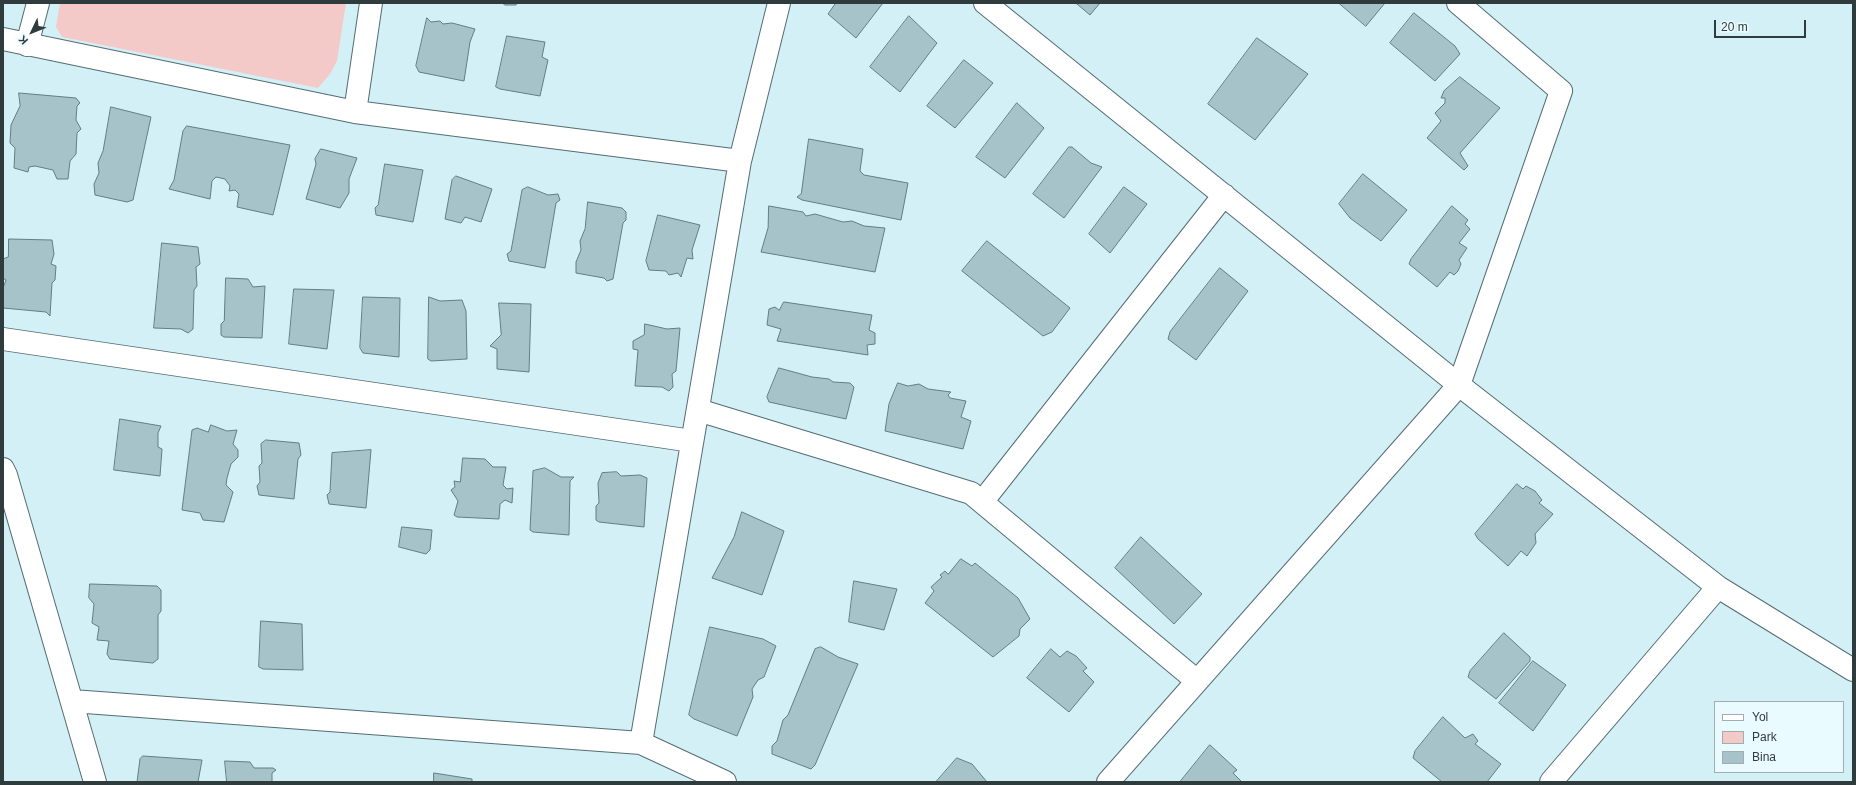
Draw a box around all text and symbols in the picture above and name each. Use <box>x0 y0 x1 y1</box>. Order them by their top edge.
north arrow <box>12 12 52 52</box>
scale bar <box>1716 12 1808 38</box>
text: 20 m <box>1721 20 1748 34</box>
text: K <box>16 33 30 47</box>
legend <box>1714 701 1844 773</box>
text: Yol <box>1752 710 1768 724</box>
text: Park <box>1752 730 1777 744</box>
text: Bina <box>1752 750 1776 764</box>

